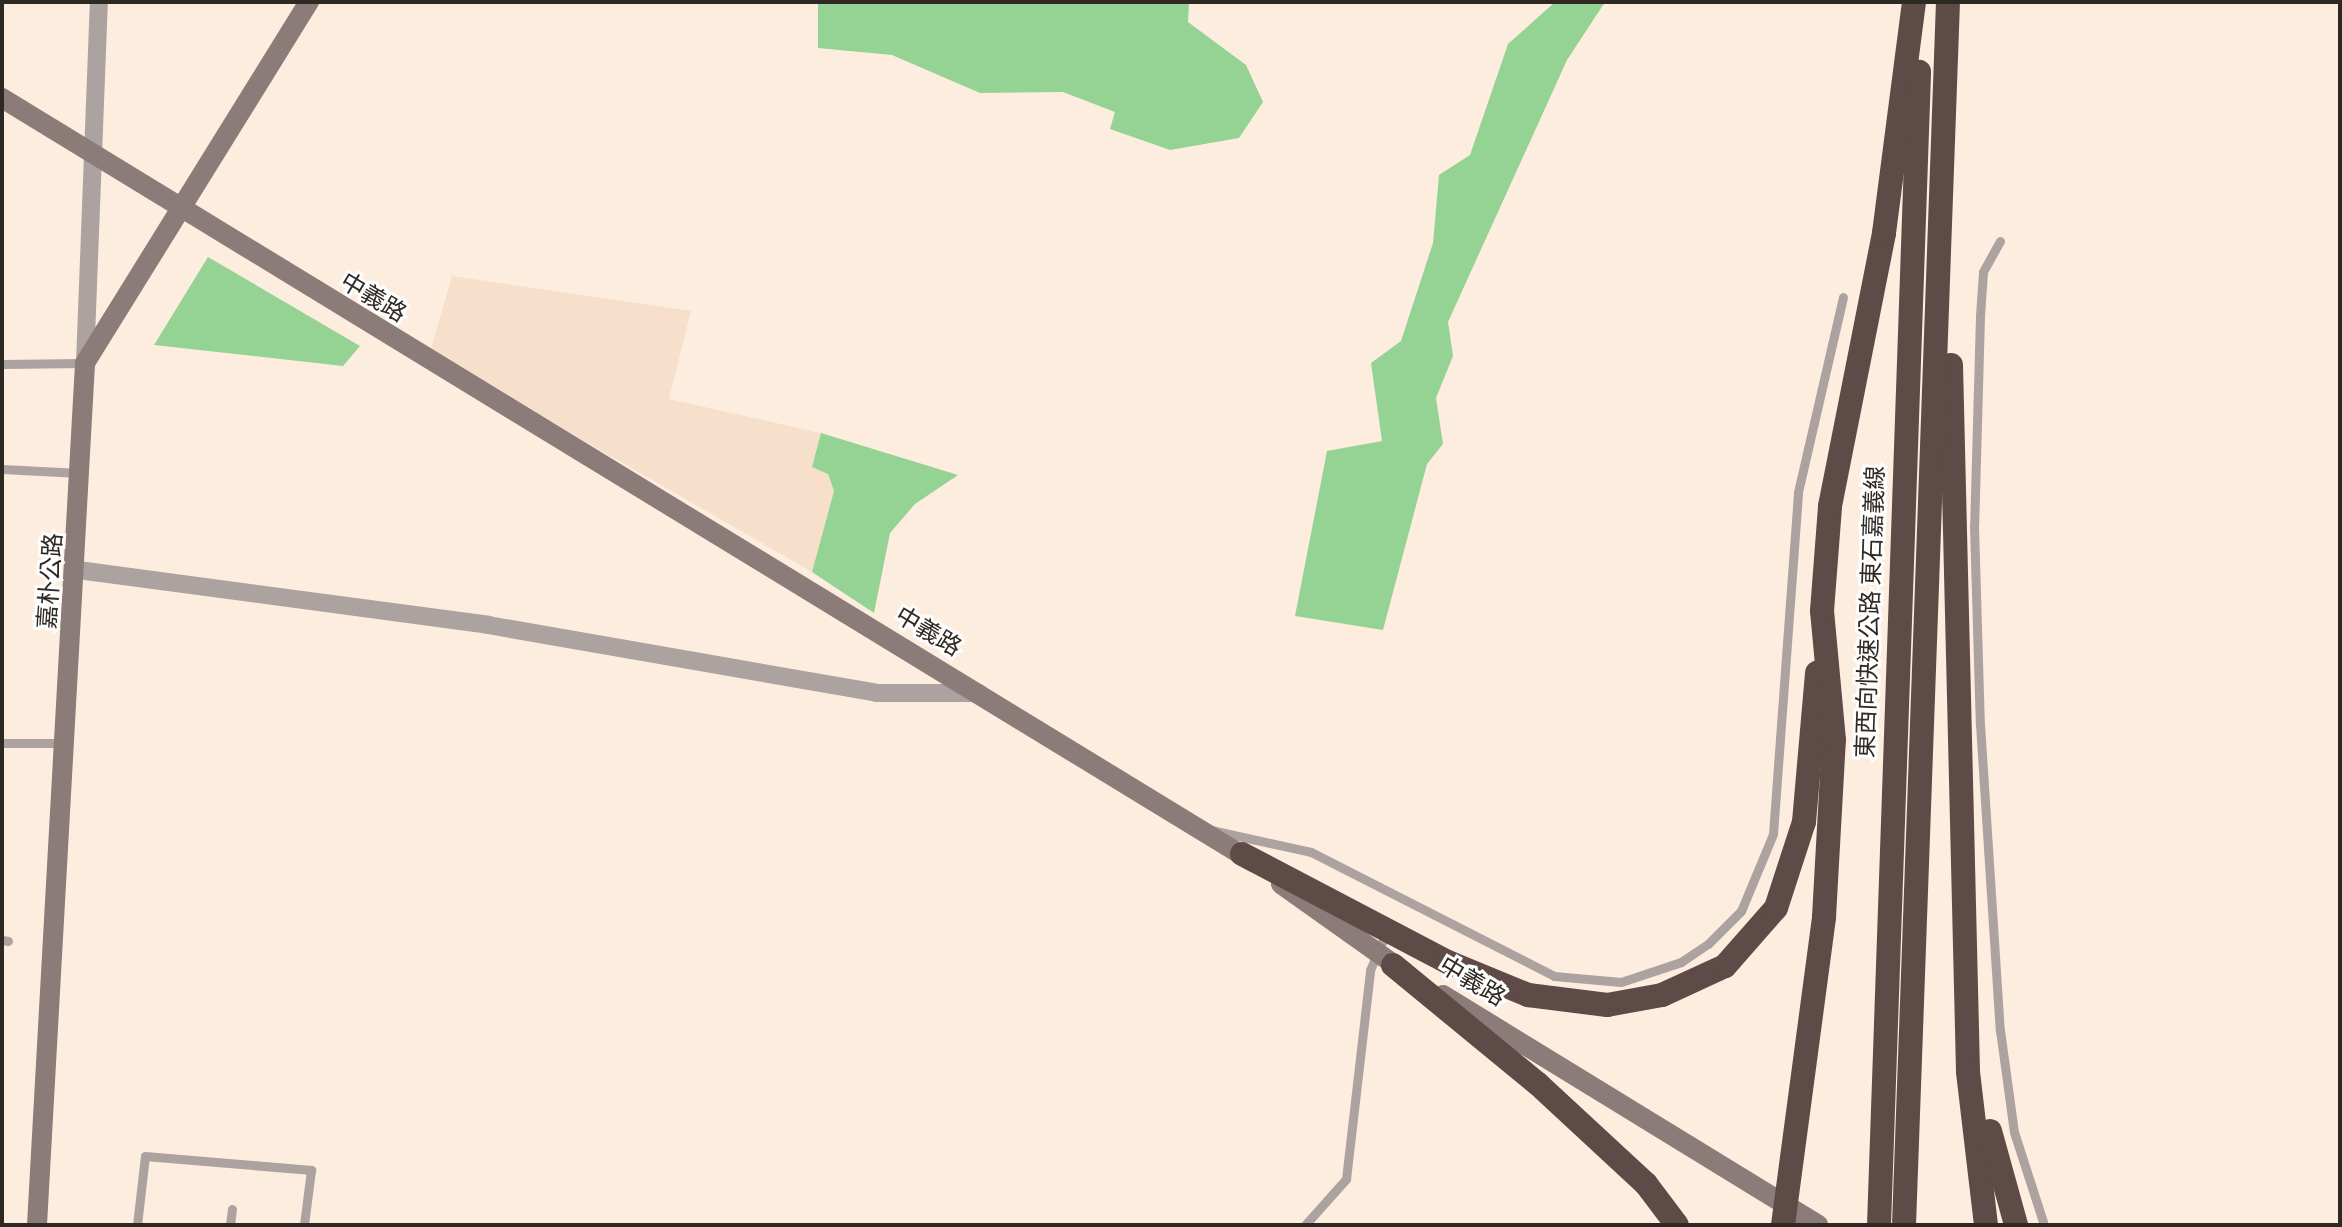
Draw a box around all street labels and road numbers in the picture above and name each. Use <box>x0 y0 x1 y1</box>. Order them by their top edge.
street label: 中義路 <box>335 267 411 329</box>
street label: 東西向快速公路 東石嘉義線 <box>1851 465 1891 759</box>
street label: 嘉朴公路 <box>33 532 69 630</box>
street label: 中義路 <box>890 601 966 663</box>
street label: 中義路 <box>1434 951 1510 1013</box>

